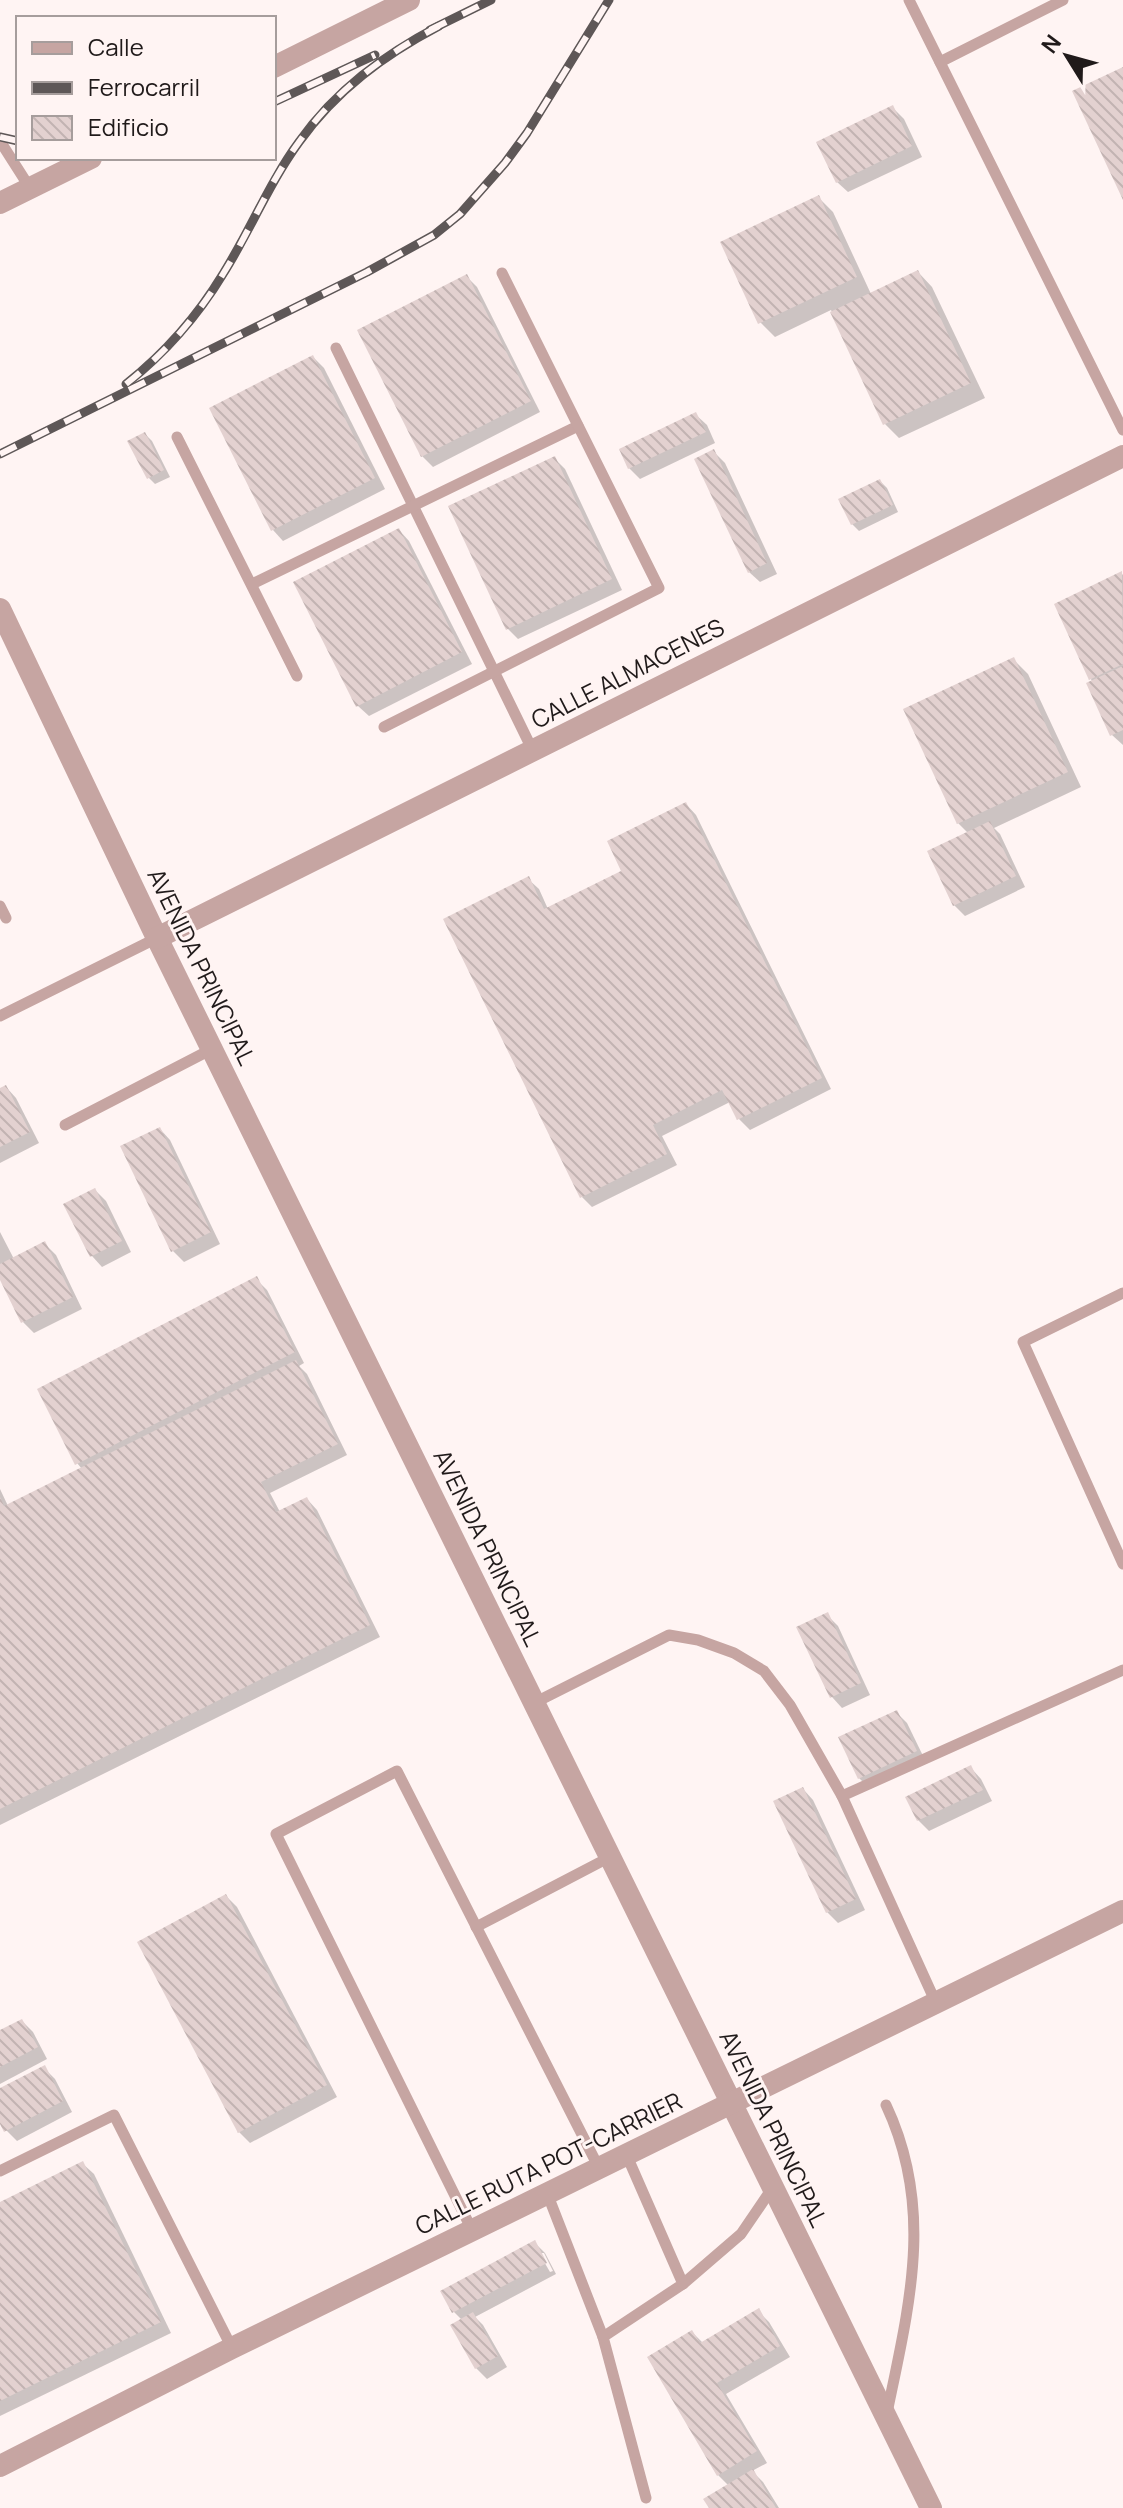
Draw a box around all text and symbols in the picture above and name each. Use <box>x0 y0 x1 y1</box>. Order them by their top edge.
legend <box>16 16 276 160</box>
north arrow <box>1027 16 1107 96</box>
text: N <box>1034 29 1068 59</box>
text: Calle <box>88 30 144 63</box>
text: Ferrocarril <box>88 70 200 103</box>
text: Edificio <box>88 110 169 143</box>
street label: CALLE ALMACENES <box>525 610 729 736</box>
street label: AVENIDA PRINCIPAL <box>140 863 264 1070</box>
street label: AVENIDA PRINCIPAL <box>426 1444 550 1651</box>
street label: AVENIDA PRINCIPAL <box>712 2025 836 2232</box>
street label: CALLE RUTA POT-CARRIER <box>409 2084 687 2242</box>

